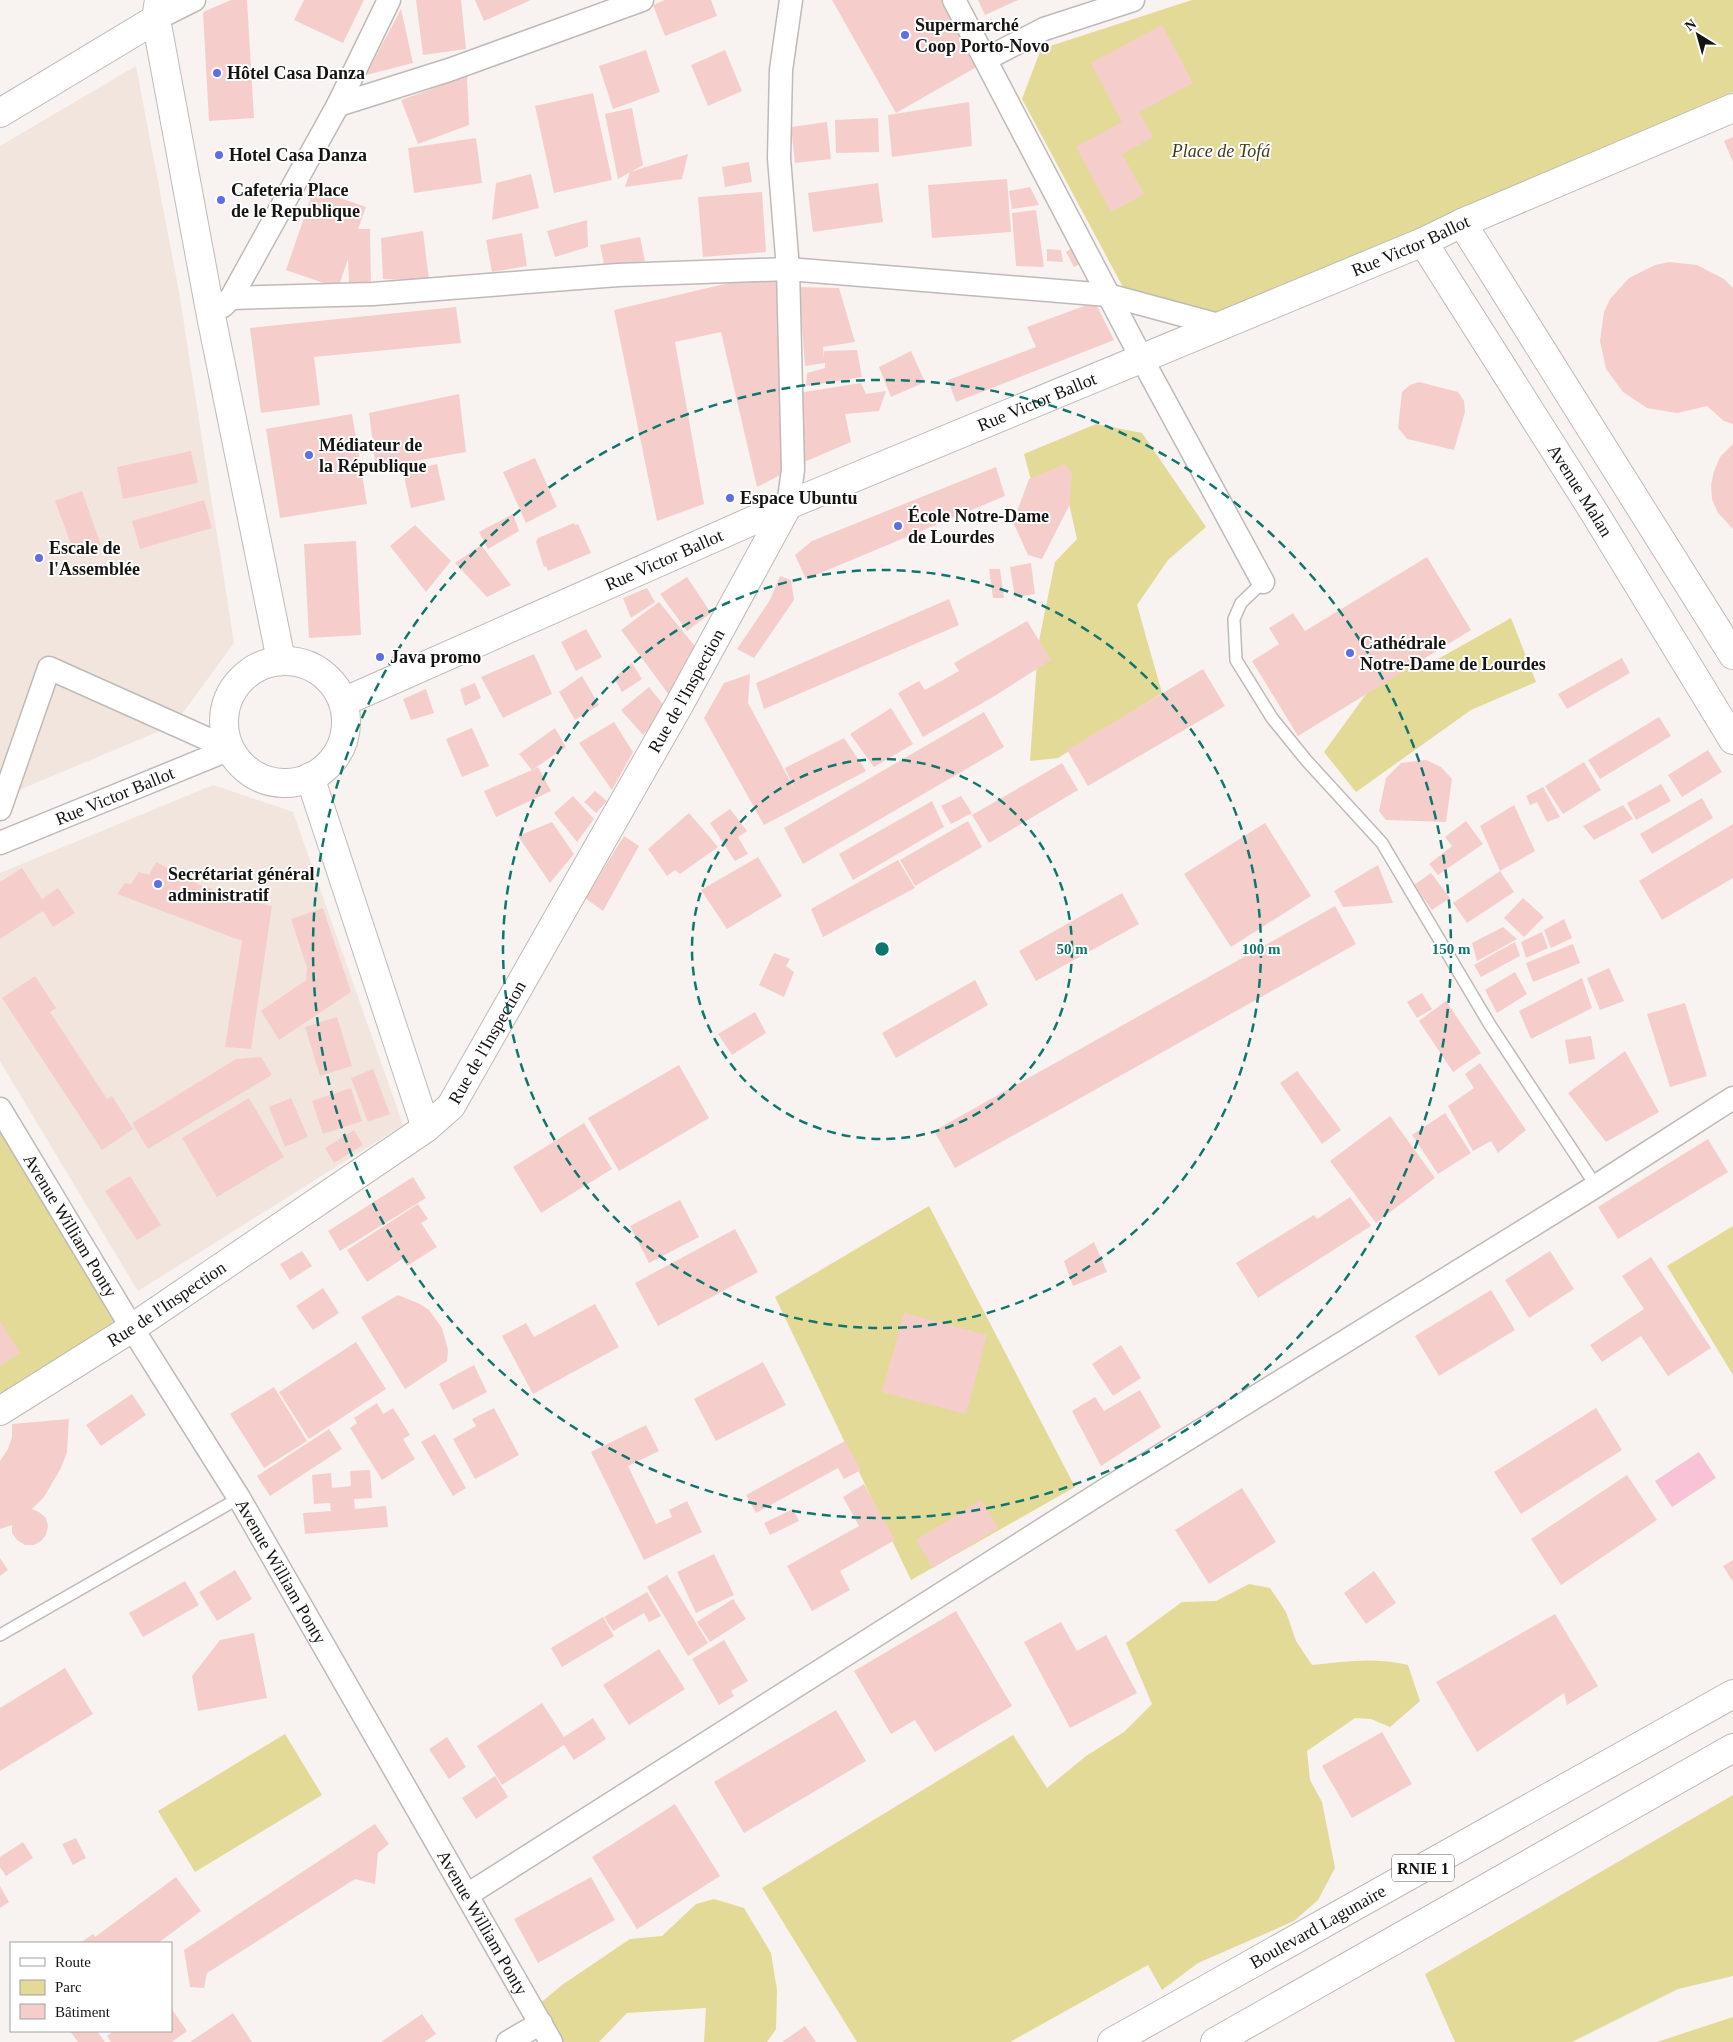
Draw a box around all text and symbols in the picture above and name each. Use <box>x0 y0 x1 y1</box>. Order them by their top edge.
north arrow <box>1673 10 1723 60</box>
place label: Supermarché Coop Porto-Novo <box>915 15 1049 56</box>
text: N <box>1682 16 1699 34</box>
marker: Supermarché Coop Porto-Novo <box>899 29 911 41</box>
place label: Hôtel Casa Danza <box>227 63 365 83</box>
marker: Hôtel Casa Danza <box>211 67 223 79</box>
park label: Place de Tofá <box>1171 141 1270 161</box>
place label: Hotel Casa Danza <box>229 145 367 165</box>
marker: Hotel Casa Danza <box>213 149 225 161</box>
place label: Cafeteria Place de le Republique <box>231 180 360 221</box>
marker: Cafeteria Place de le Republique <box>215 194 227 206</box>
street label: Rue Victor Ballot <box>1349 211 1472 280</box>
street label: Rue Victor Ballot <box>974 368 1099 435</box>
place label: Médiateur de la République <box>319 435 427 476</box>
street label: Avenue Malan <box>1544 441 1617 540</box>
marker: Médiateur de la République <box>303 449 315 461</box>
place label: Espace Ubuntu <box>740 488 858 508</box>
marker: Espace Ubuntu <box>724 492 736 504</box>
place label: École Notre-Dame de Lourdes <box>908 505 1049 547</box>
marker: École Notre-Dame de Lourdes <box>892 520 904 532</box>
street label: Rue Victor Ballot <box>602 525 726 595</box>
place label: Escale de l'Assemblée <box>49 538 140 579</box>
marker: Escale de l'Assemblée <box>33 552 45 564</box>
street label: Rue de l'Inspection <box>644 626 728 756</box>
place label: Cathédrale Notre-Dame de Lourdes <box>1360 633 1546 674</box>
place label: Java promo <box>390 647 481 667</box>
marker: Cathédrale Notre-Dame de Lourdes <box>1344 647 1356 659</box>
marker: Java promo <box>374 651 386 663</box>
street label: Rue Victor Ballot <box>52 763 177 829</box>
place label: Secrétariat général administratif <box>168 864 314 905</box>
marker: Secrétariat général administratif <box>152 878 164 890</box>
centre of rings <box>873 940 891 958</box>
text: 50 m <box>1056 941 1088 957</box>
text: 100 m <box>1242 941 1281 957</box>
text: 150 m <box>1432 941 1471 957</box>
street label: Rue de l'Inspection <box>444 977 530 1107</box>
street label: Avenue William Ponty <box>19 1150 121 1301</box>
street label: Rue de l'Inspection <box>104 1257 230 1351</box>
street label: Avenue William Ponty <box>232 1495 330 1647</box>
street label: Avenue William Ponty <box>433 1847 532 1999</box>
road number: RNIE 1 <box>1392 1855 1454 1882</box>
street label: Boulevard Lagunaire <box>1246 1881 1389 1973</box>
legend <box>10 1942 172 2032</box>
text: Route <box>55 1954 91 1970</box>
text: Parc <box>55 1979 82 1995</box>
text: Bâtiment <box>55 2004 111 2020</box>

